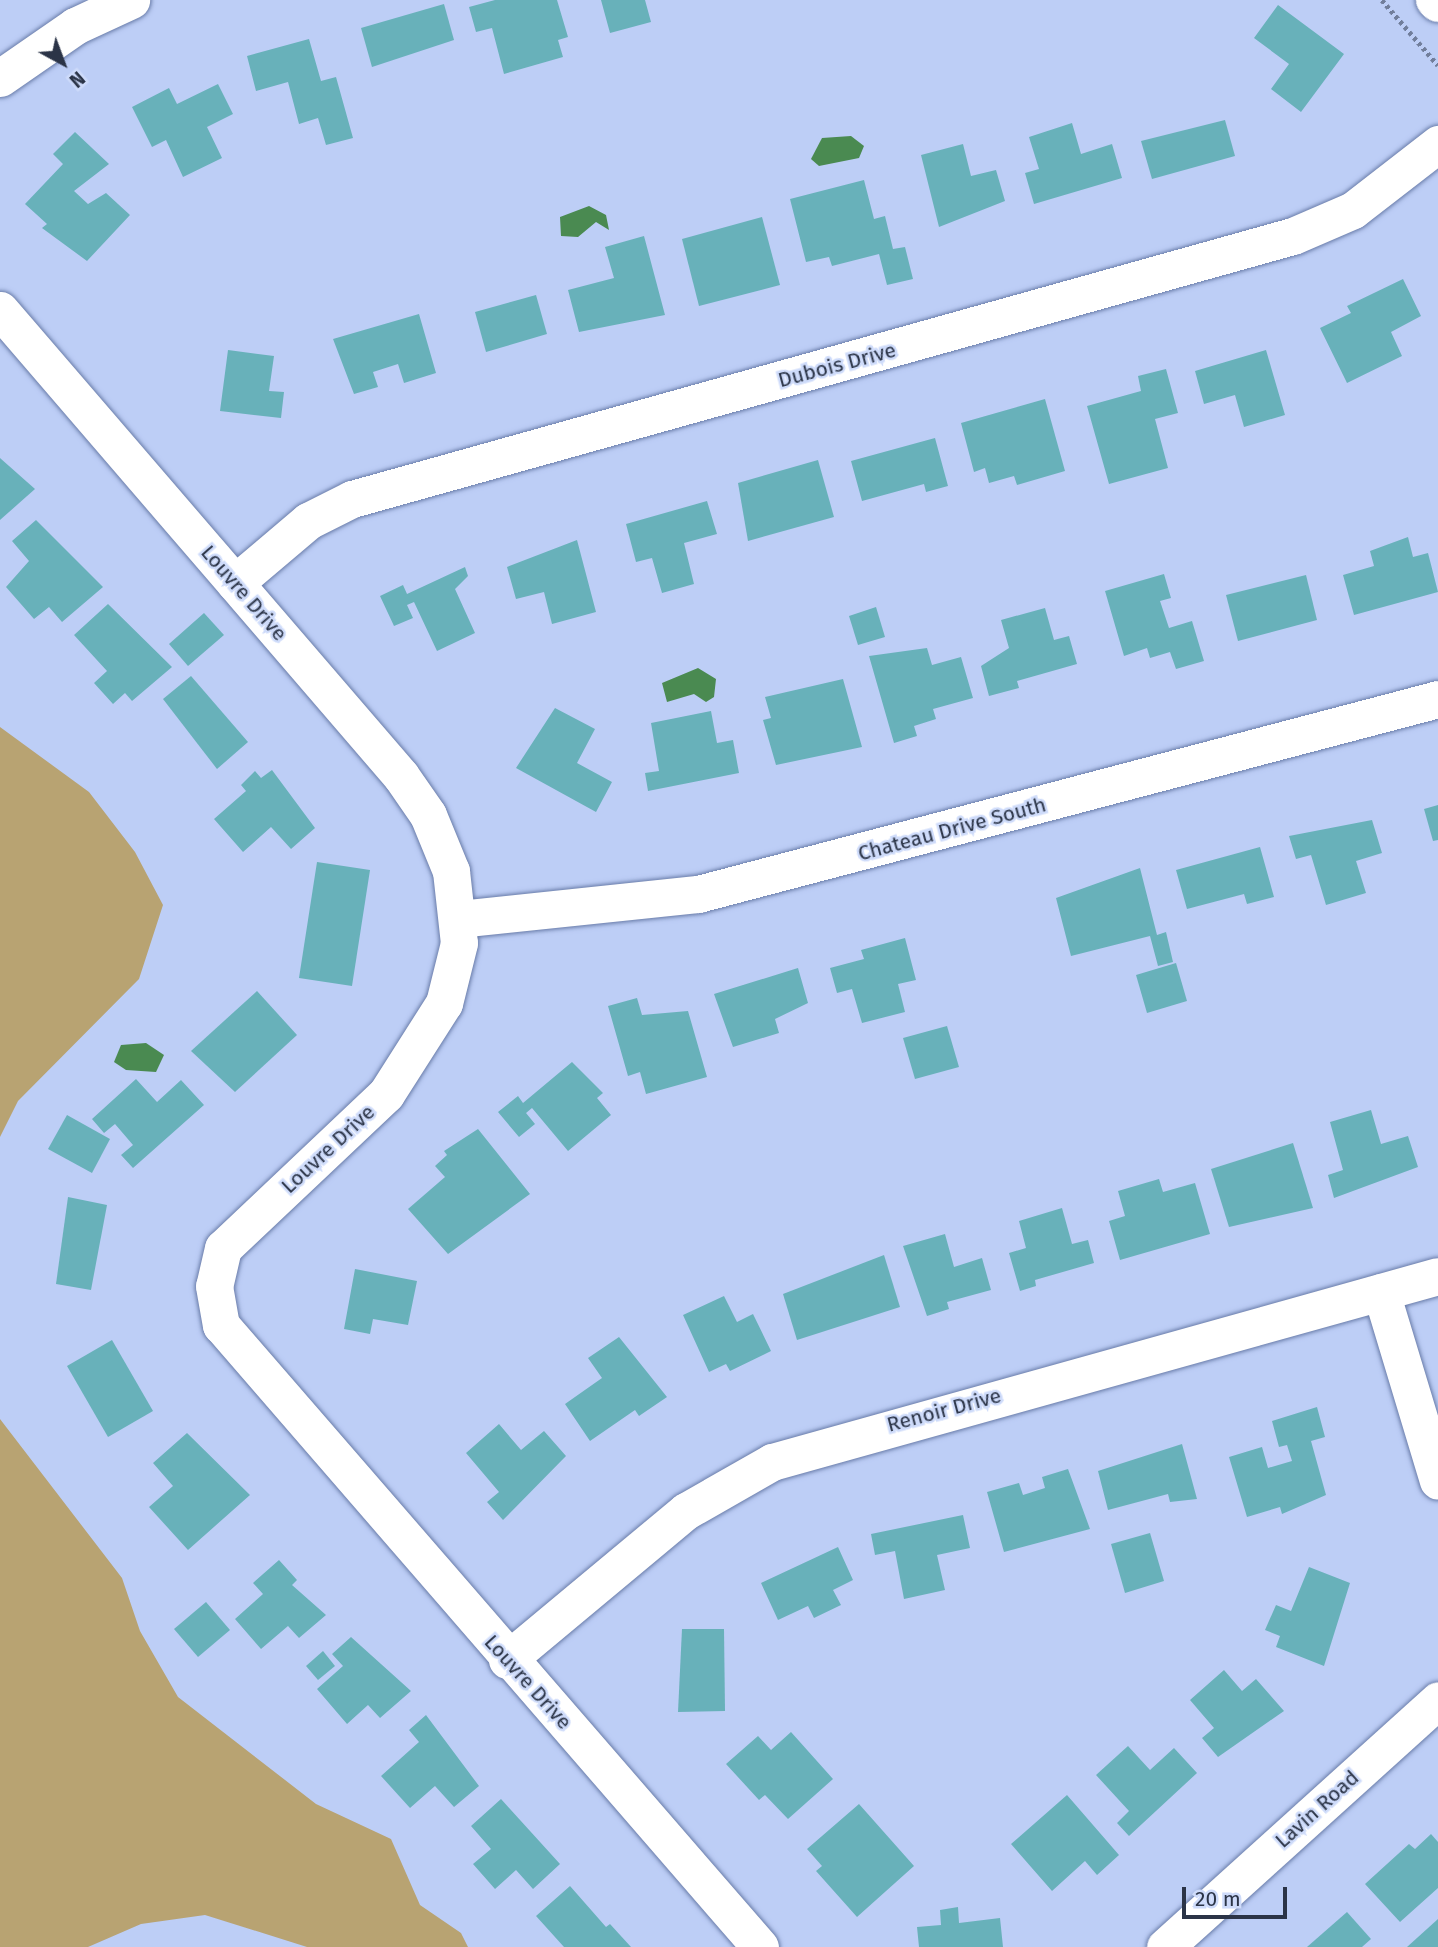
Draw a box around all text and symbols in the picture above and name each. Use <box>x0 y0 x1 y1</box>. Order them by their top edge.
north arrow <box>28 28 98 98</box>
text: N <box>65 66 89 92</box>
street label: Dubois Drive <box>775 337 899 393</box>
street label: Louvre Drive <box>196 540 292 646</box>
street label: Chateau Drive South <box>855 792 1049 866</box>
street label: Louvre Drive <box>276 1099 380 1199</box>
street label: Renoir Drive <box>884 1383 1004 1437</box>
street label: Louvre Drive <box>479 1630 577 1734</box>
street label: Lavin Road <box>1270 1765 1364 1853</box>
scale bar <box>1186 1874 1291 1918</box>
text: 20 m <box>1195 1886 1241 1912</box>

